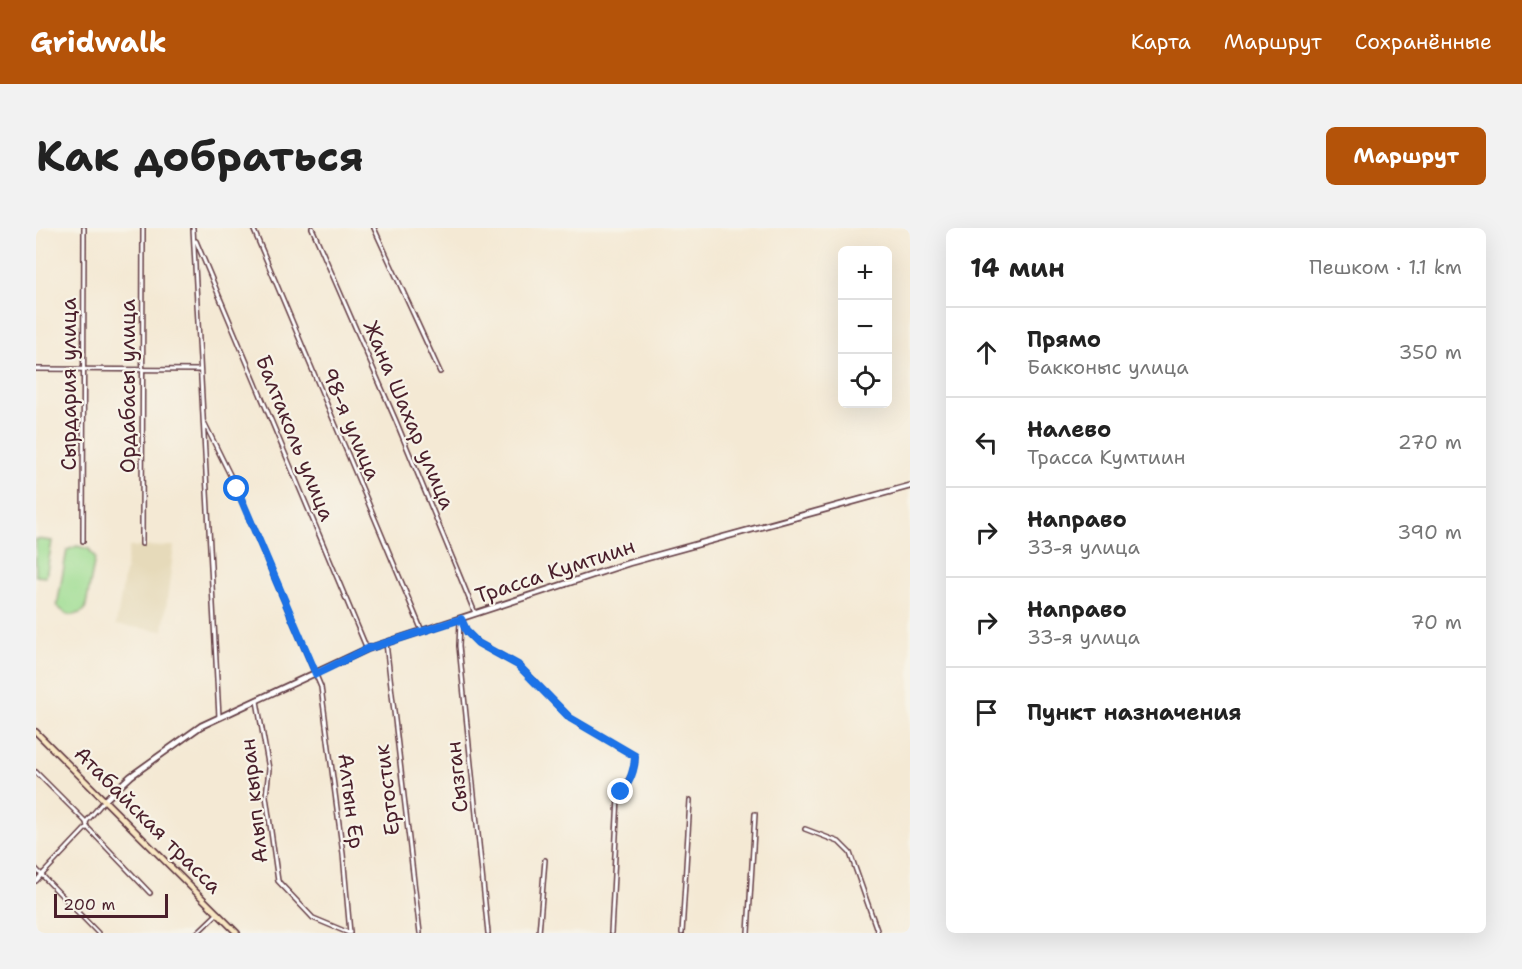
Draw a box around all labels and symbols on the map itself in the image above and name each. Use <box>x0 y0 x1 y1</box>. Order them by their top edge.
street label: Сырдария улица <box>55 298 83 470</box>
street label: Ордабасы улица <box>114 299 142 473</box>
street label: Жана Шахар улица <box>356 316 462 514</box>
street label: Балтаколь улица <box>249 351 341 525</box>
street label: 98-я улица <box>315 364 387 484</box>
route start <box>223 475 249 501</box>
street label: Трасса Кумтиин <box>471 532 639 610</box>
street label: Алып кыран <box>234 737 274 865</box>
street label: Атабайская трасса <box>68 740 228 900</box>
street label: Сызган <box>439 740 475 814</box>
street label: Ертостик <box>368 743 406 837</box>
street label: Алтын Ер <box>331 752 371 850</box>
route end <box>607 778 633 804</box>
scale bar <box>54 891 168 918</box>

